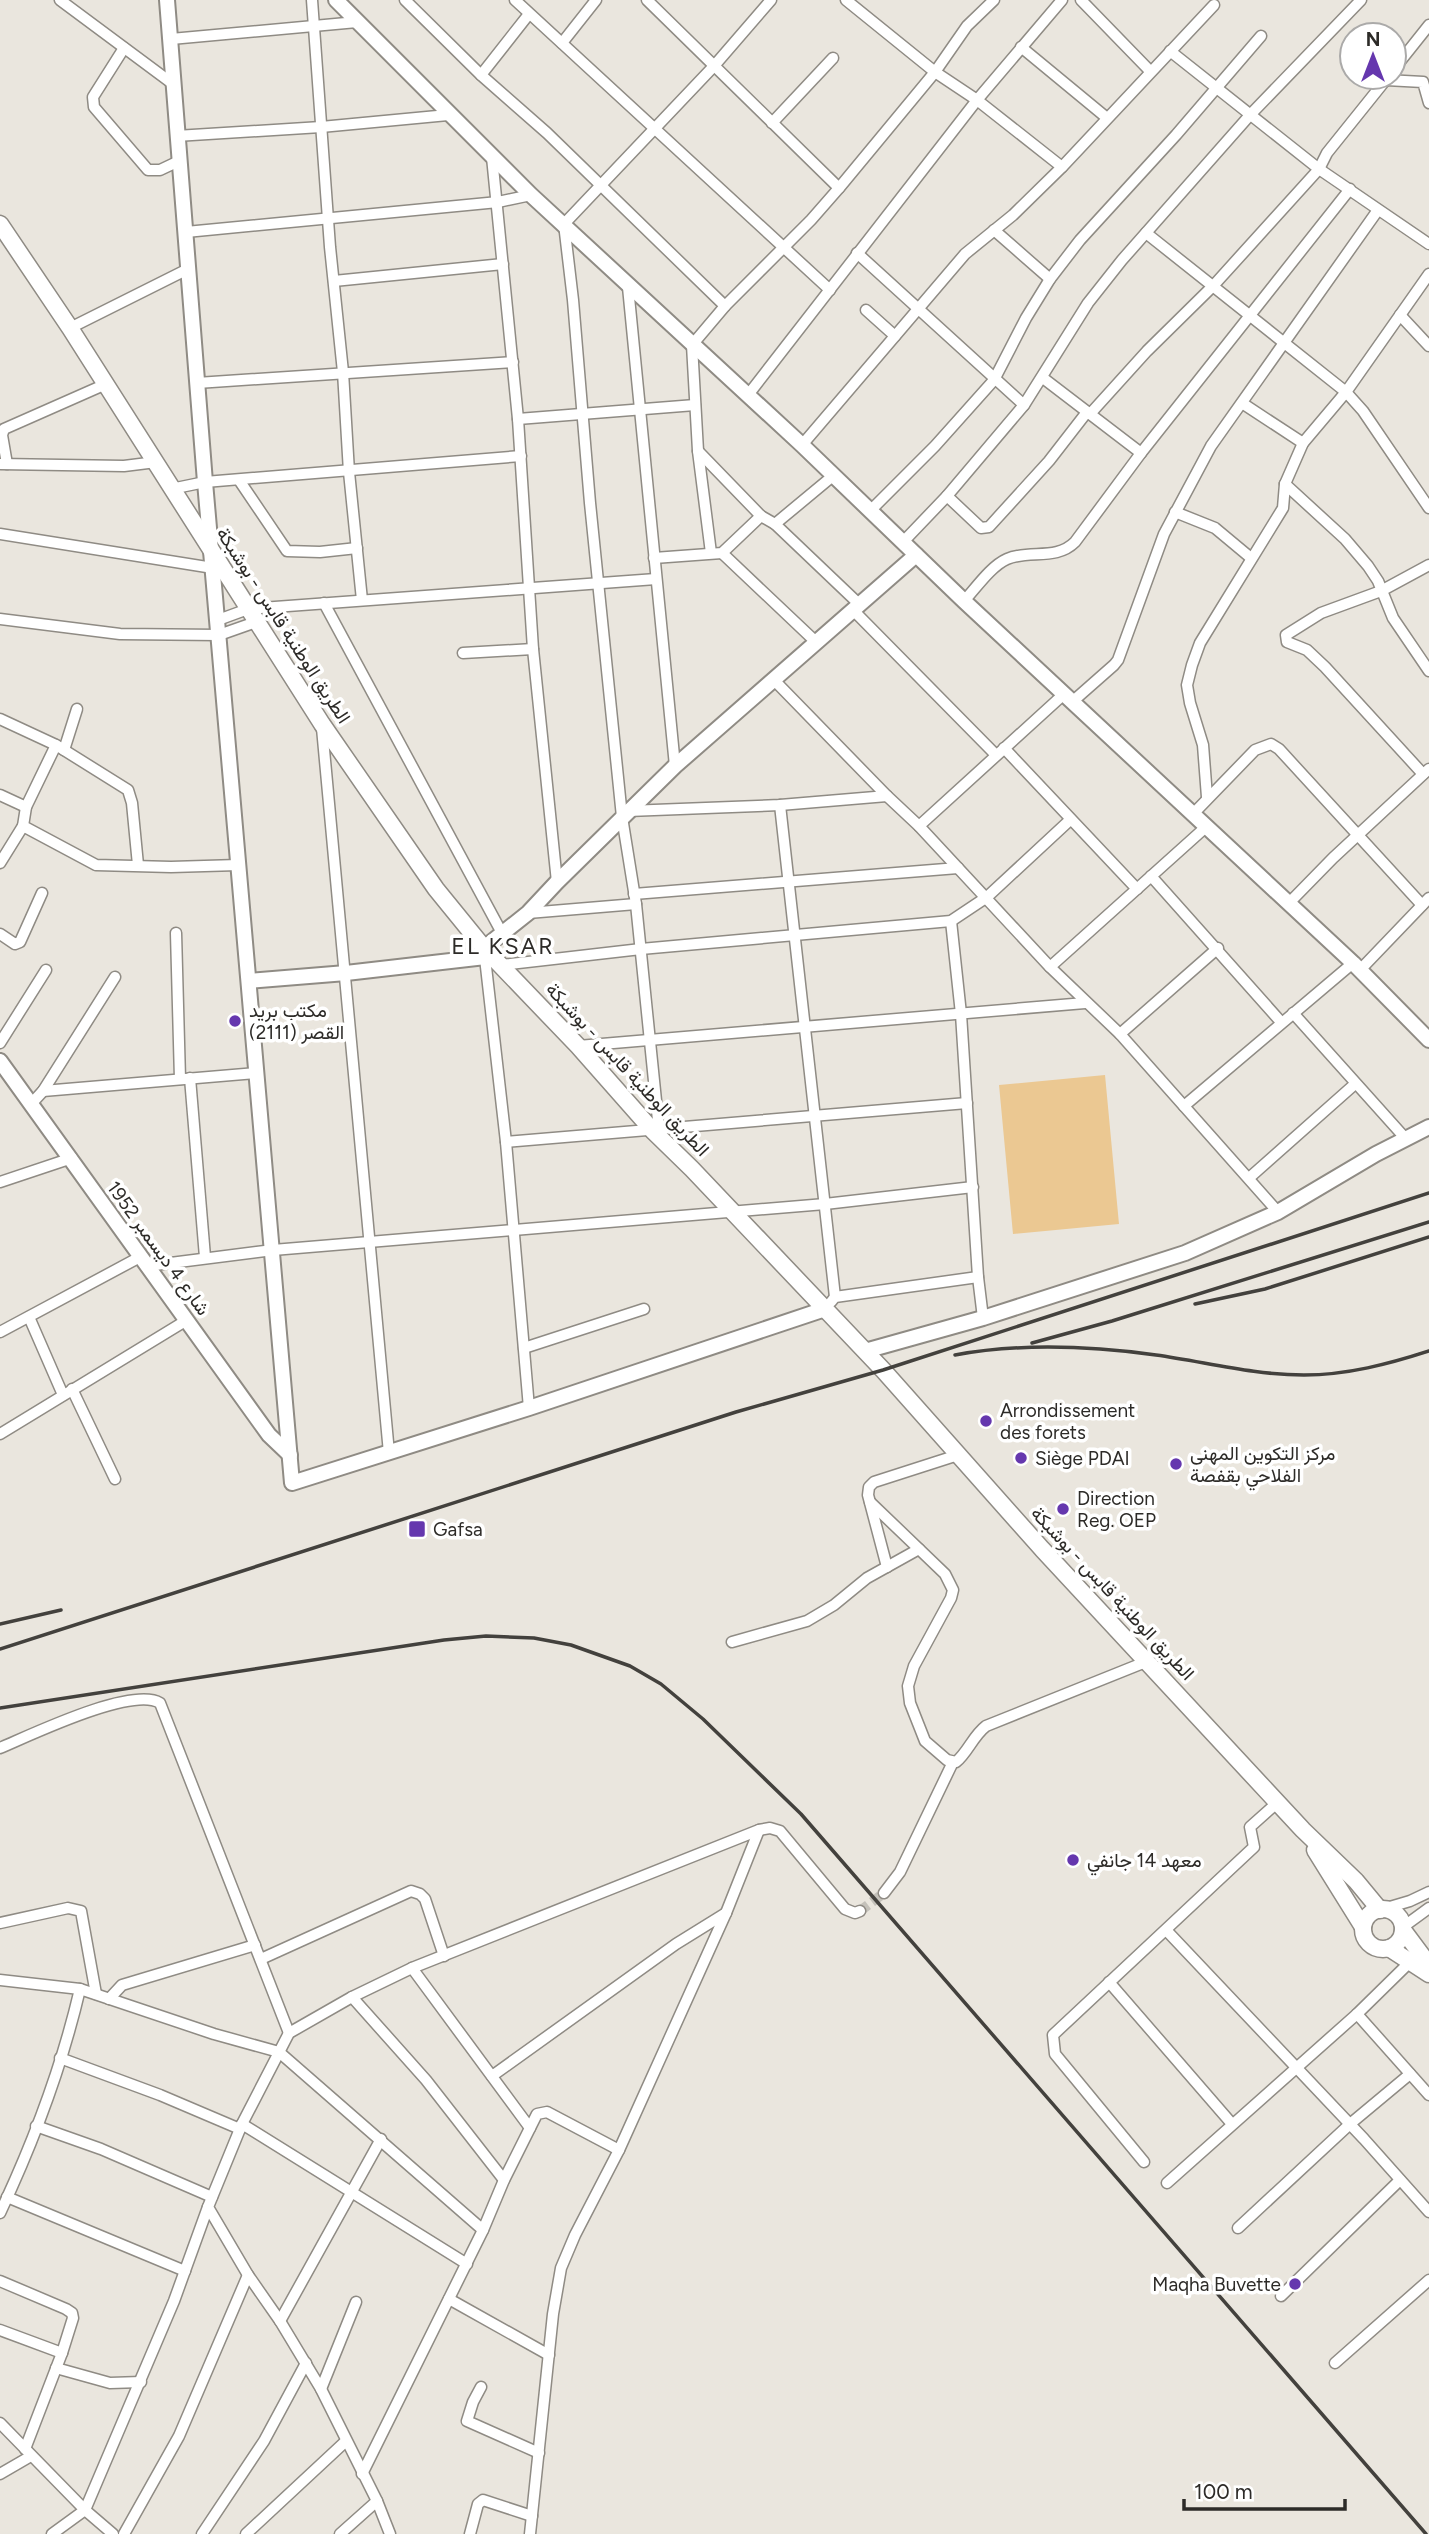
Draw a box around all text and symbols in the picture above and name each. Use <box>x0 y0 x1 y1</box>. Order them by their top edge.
north arrow <box>1338 21 1408 91</box>
text: N <box>1366 28 1380 51</box>
street label: الطريق الوطنية قابس - بوشبكة <box>212 523 356 728</box>
district label: EL KSAR <box>451 932 555 960</box>
street label: الطريق الوطنية قابس - بوشبكة <box>541 978 714 1161</box>
place label: مكتب بريد القصر (2111) <box>249 999 344 1044</box>
marker: مكتب بريد القصر (2111) <box>227 1013 243 1029</box>
street label: شارع 4 ديسمبر 1952 <box>101 1177 215 1320</box>
place label: Arrondissement des forets <box>1000 1399 1135 1444</box>
marker: Arrondissement des forets <box>978 1413 994 1429</box>
place label: مركز التكوين المهني الفلاحي بقفصة <box>1190 1442 1335 1491</box>
place label: Siège PDAI <box>1035 1447 1130 1470</box>
marker: Siège PDAI <box>1013 1450 1029 1466</box>
marker: مركز التكوين المهني الفلاحي بقفصة <box>1168 1456 1184 1472</box>
place label: Direction Reg. OEP <box>1077 1487 1156 1532</box>
marker: Direction Reg. OEP <box>1055 1501 1071 1517</box>
street label: الطريق الوطنية قابس - بوشبكة <box>1026 1502 1199 1685</box>
place label: Gafsa <box>433 1518 483 1541</box>
marker: Gafsa <box>407 1519 427 1539</box>
place label: معهد 14 جانفي <box>1087 1849 1202 1876</box>
marker: معهد 14 جانفي <box>1065 1852 1081 1868</box>
place label: Maqha Buvette <box>1152 2273 1281 2296</box>
marker: Maqha Buvette <box>1287 2276 1303 2292</box>
scale bar <box>1184 2468 1345 2512</box>
text: 100 m <box>1194 2479 1253 2504</box>

